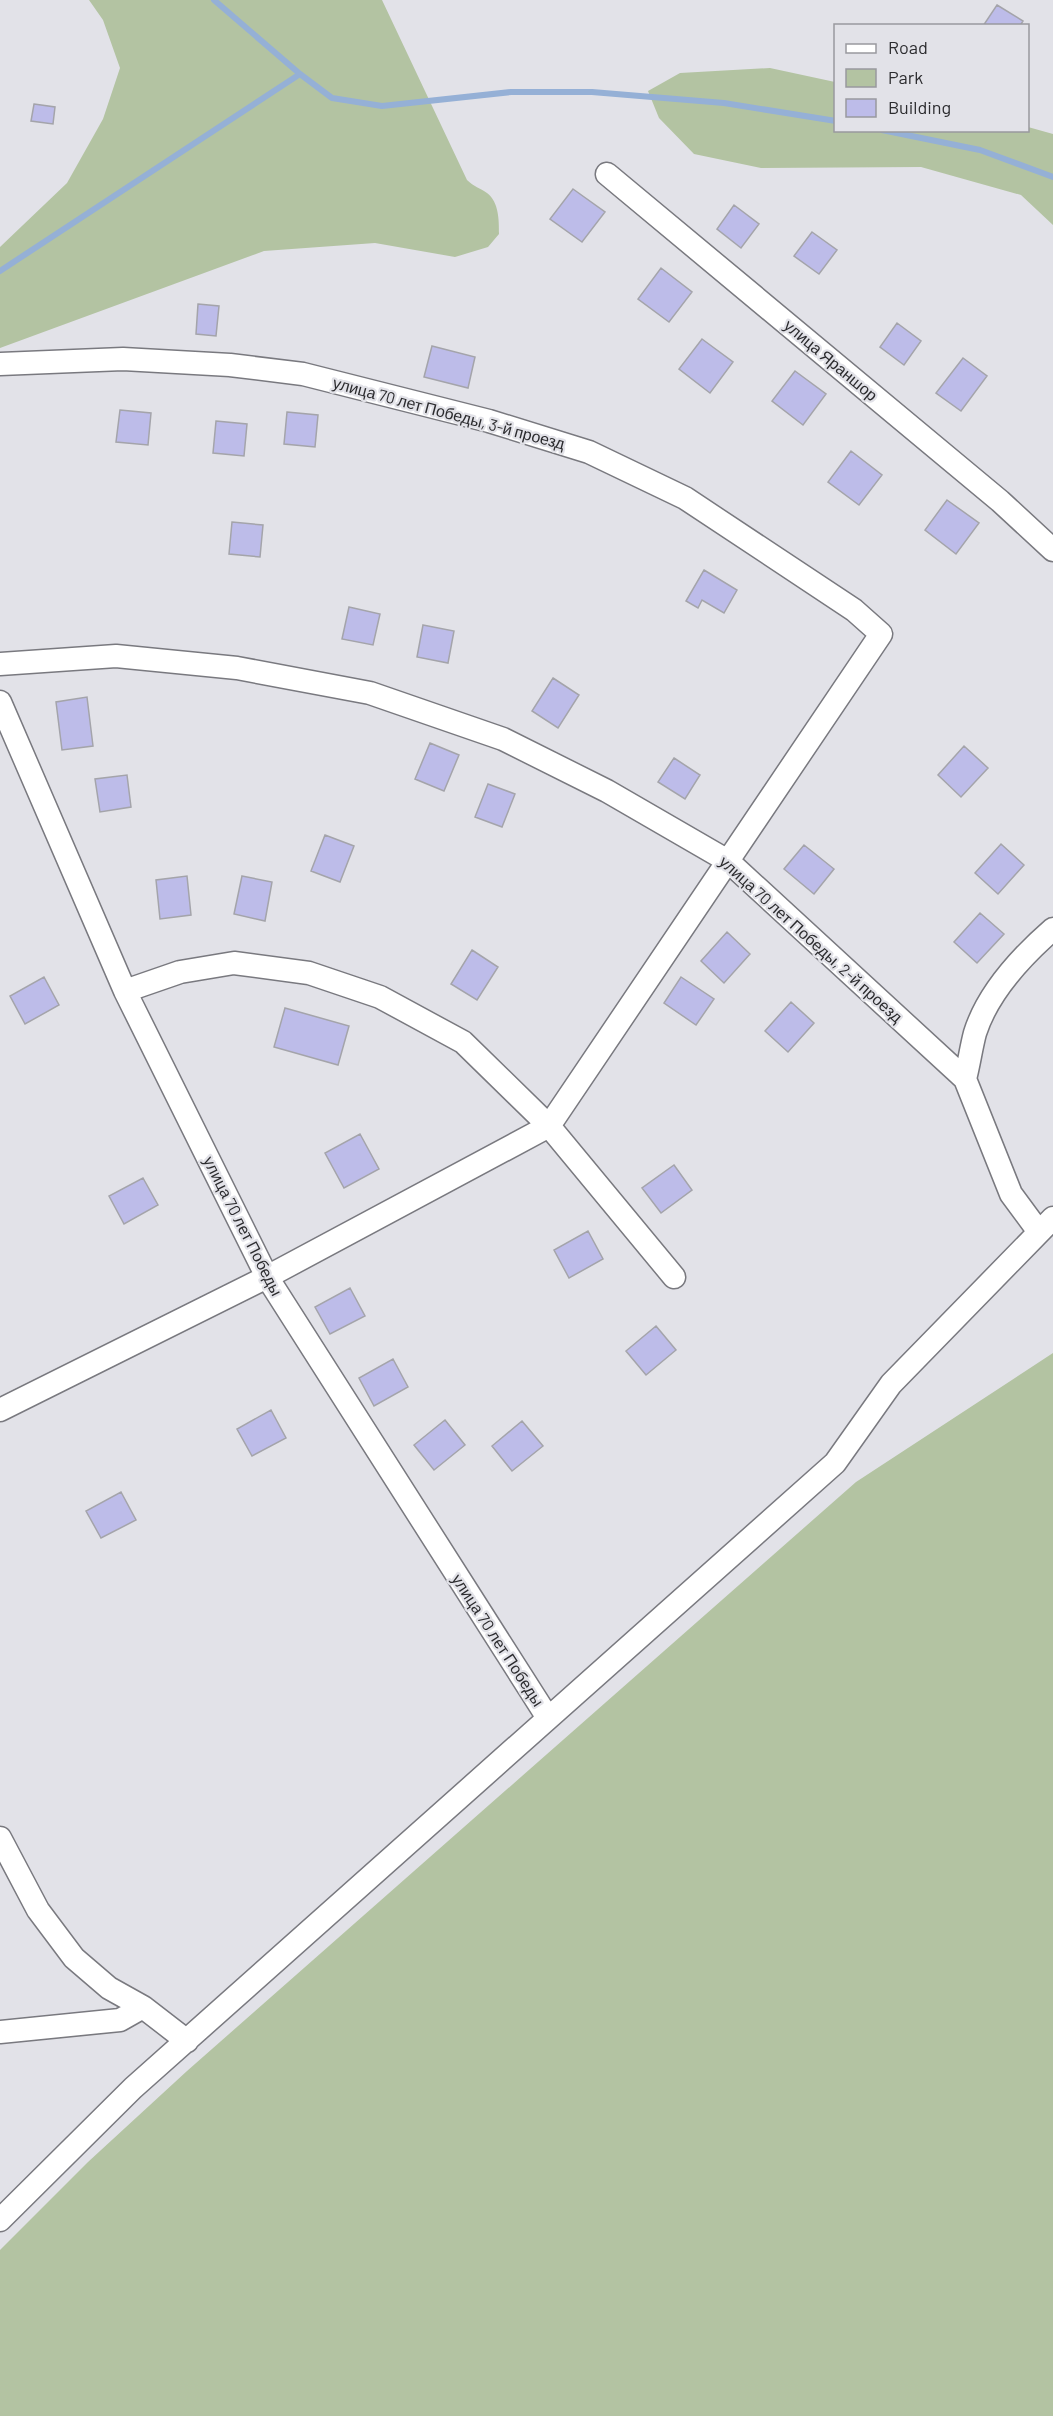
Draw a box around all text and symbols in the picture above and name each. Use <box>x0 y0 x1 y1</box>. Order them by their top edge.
legend <box>834 24 1029 132</box>
text: Road <box>888 36 928 58</box>
text: Park <box>888 66 923 88</box>
text: Building <box>888 96 951 118</box>
street label: улица Яраншор <box>781 315 882 404</box>
street label: улица 70 лет Победы, 3-й проезд <box>331 372 568 453</box>
street label: улица 70 лет Победы, 2-й проезд <box>716 851 907 1026</box>
street label: улица 70 лет Победы <box>200 1153 287 1299</box>
street label: улица 70 лет Победы <box>449 1570 548 1709</box>

